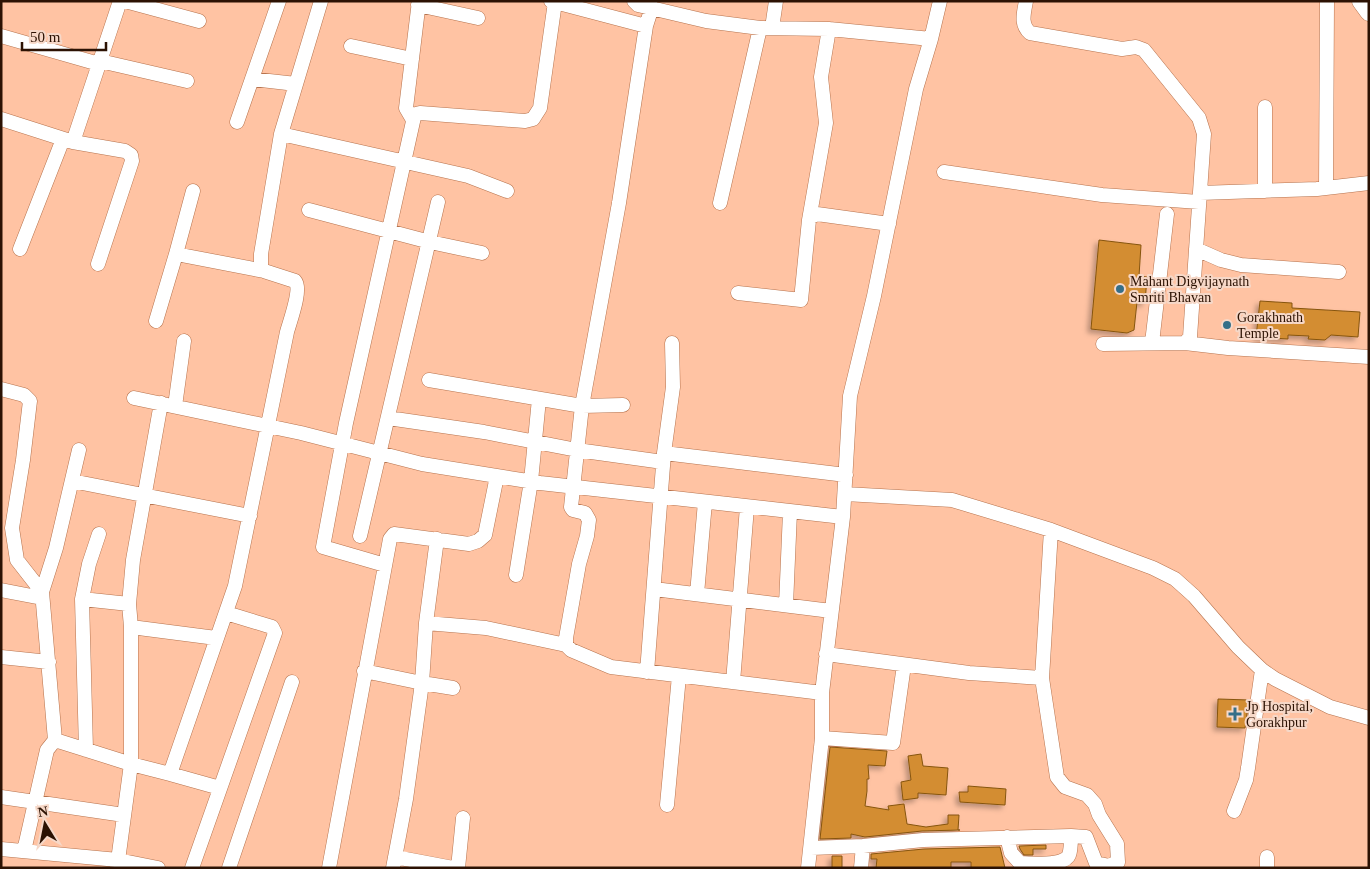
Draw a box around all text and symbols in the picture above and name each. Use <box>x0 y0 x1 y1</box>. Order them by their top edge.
scale bar <box>22 20 106 52</box>
text: 50 m <box>30 29 61 45</box>
place label: Mahant Digvijaynath Smriti Bhavan <box>1130 274 1249 305</box>
marker: Mahant Digvijaynath Smriti Bhavan <box>1114 283 1126 295</box>
place label: Gorakhnath Temple <box>1237 310 1303 341</box>
marker: Gorakhnath Temple <box>1221 319 1233 331</box>
place label: Jp Hospital, Gorakhpur <box>1246 699 1313 730</box>
marker: Jp Hospital, Gorakhpur <box>1228 707 1242 721</box>
north arrow <box>20 799 70 849</box>
text: N <box>37 803 49 820</box>

